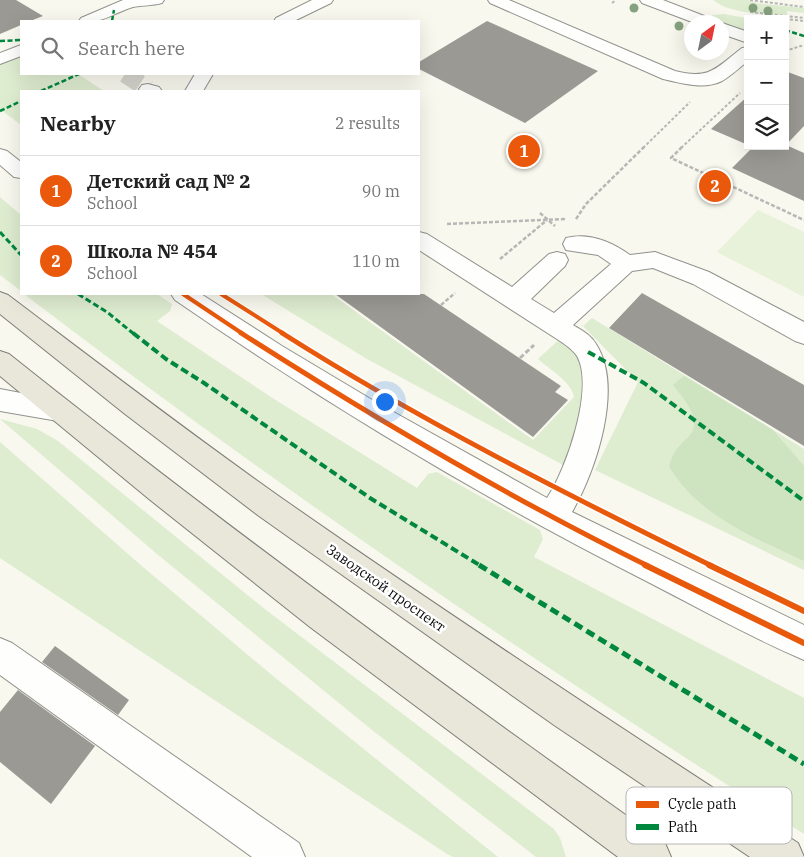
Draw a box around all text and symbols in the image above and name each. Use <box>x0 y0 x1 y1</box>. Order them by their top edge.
north arrow <box>684 15 729 60</box>
map controls <box>744 15 789 150</box>
button: + <box>744 15 789 60</box>
search box <box>20 20 420 75</box>
icon: search <box>38 34 66 62</box>
text: Search here <box>78 36 185 60</box>
button: − <box>744 60 789 105</box>
button: layers <box>744 105 789 150</box>
text: Nearby <box>40 109 116 137</box>
text: 2 results <box>335 113 400 133</box>
pin: 1 <box>508 132 540 170</box>
pin: 2 <box>699 167 731 205</box>
text: Детский сад № 2 <box>87 169 251 193</box>
text: 1 <box>51 181 61 201</box>
text: 90 m <box>362 181 400 201</box>
text: School <box>87 193 138 213</box>
text: Школа № 454 <box>87 239 217 263</box>
text: 2 <box>51 251 61 271</box>
text: 110 m <box>352 251 400 271</box>
text: School <box>87 263 138 283</box>
your location <box>372 389 398 415</box>
street label: Заводской проспект <box>323 540 449 636</box>
legend <box>626 787 792 844</box>
text: Cycle path <box>668 795 737 813</box>
text: Path <box>668 818 698 836</box>

